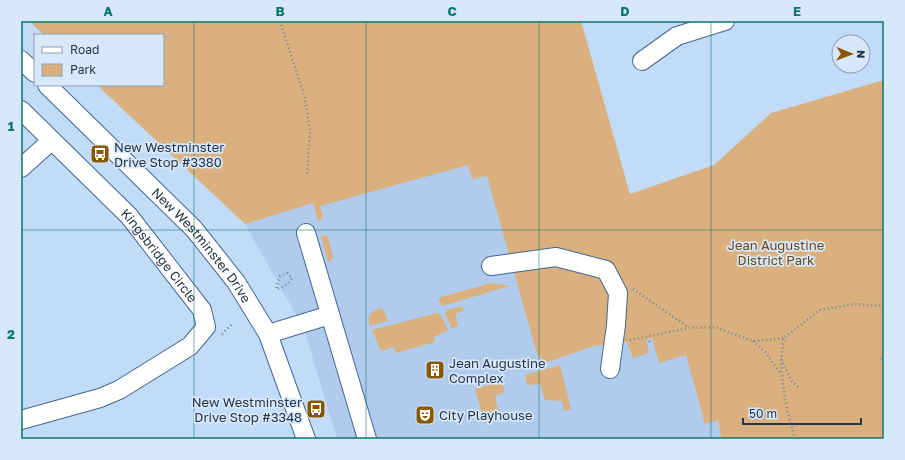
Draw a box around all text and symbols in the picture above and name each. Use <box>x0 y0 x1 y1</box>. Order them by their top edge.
text: A <box>103 3 113 19</box>
text: B <box>275 3 285 19</box>
text: C <box>447 3 457 19</box>
text: D <box>620 3 630 19</box>
text: E <box>793 3 801 19</box>
legend <box>34 34 164 86</box>
north arrow <box>831 34 871 74</box>
text: Road <box>70 42 99 57</box>
text: N <box>855 50 868 58</box>
text: Park <box>70 62 96 77</box>
text: 1 <box>8 118 15 134</box>
place label: New Westminster Drive Stop #3380 <box>114 139 224 170</box>
bus stop icon: New Westminster Drive Stop #3380 <box>89 143 111 165</box>
street label: New Westminster Drive <box>149 184 255 305</box>
street label: Kingsbridge Circle <box>118 205 201 305</box>
park label: Jean Augustine District Park <box>728 237 824 268</box>
text: 2 <box>7 326 15 342</box>
place label: Jean Augustine Complex <box>449 355 546 386</box>
building icon: Jean Augustine Complex <box>424 359 446 381</box>
place label: New Westminster Drive Stop #3348 <box>192 394 302 425</box>
bus stop icon: New Westminster Drive Stop #3348 <box>305 398 327 420</box>
scale bar <box>743 400 861 426</box>
theatre icon: City Playhouse <box>414 404 436 426</box>
text: 50 m <box>749 406 777 421</box>
place label: City Playhouse <box>439 407 532 423</box>

